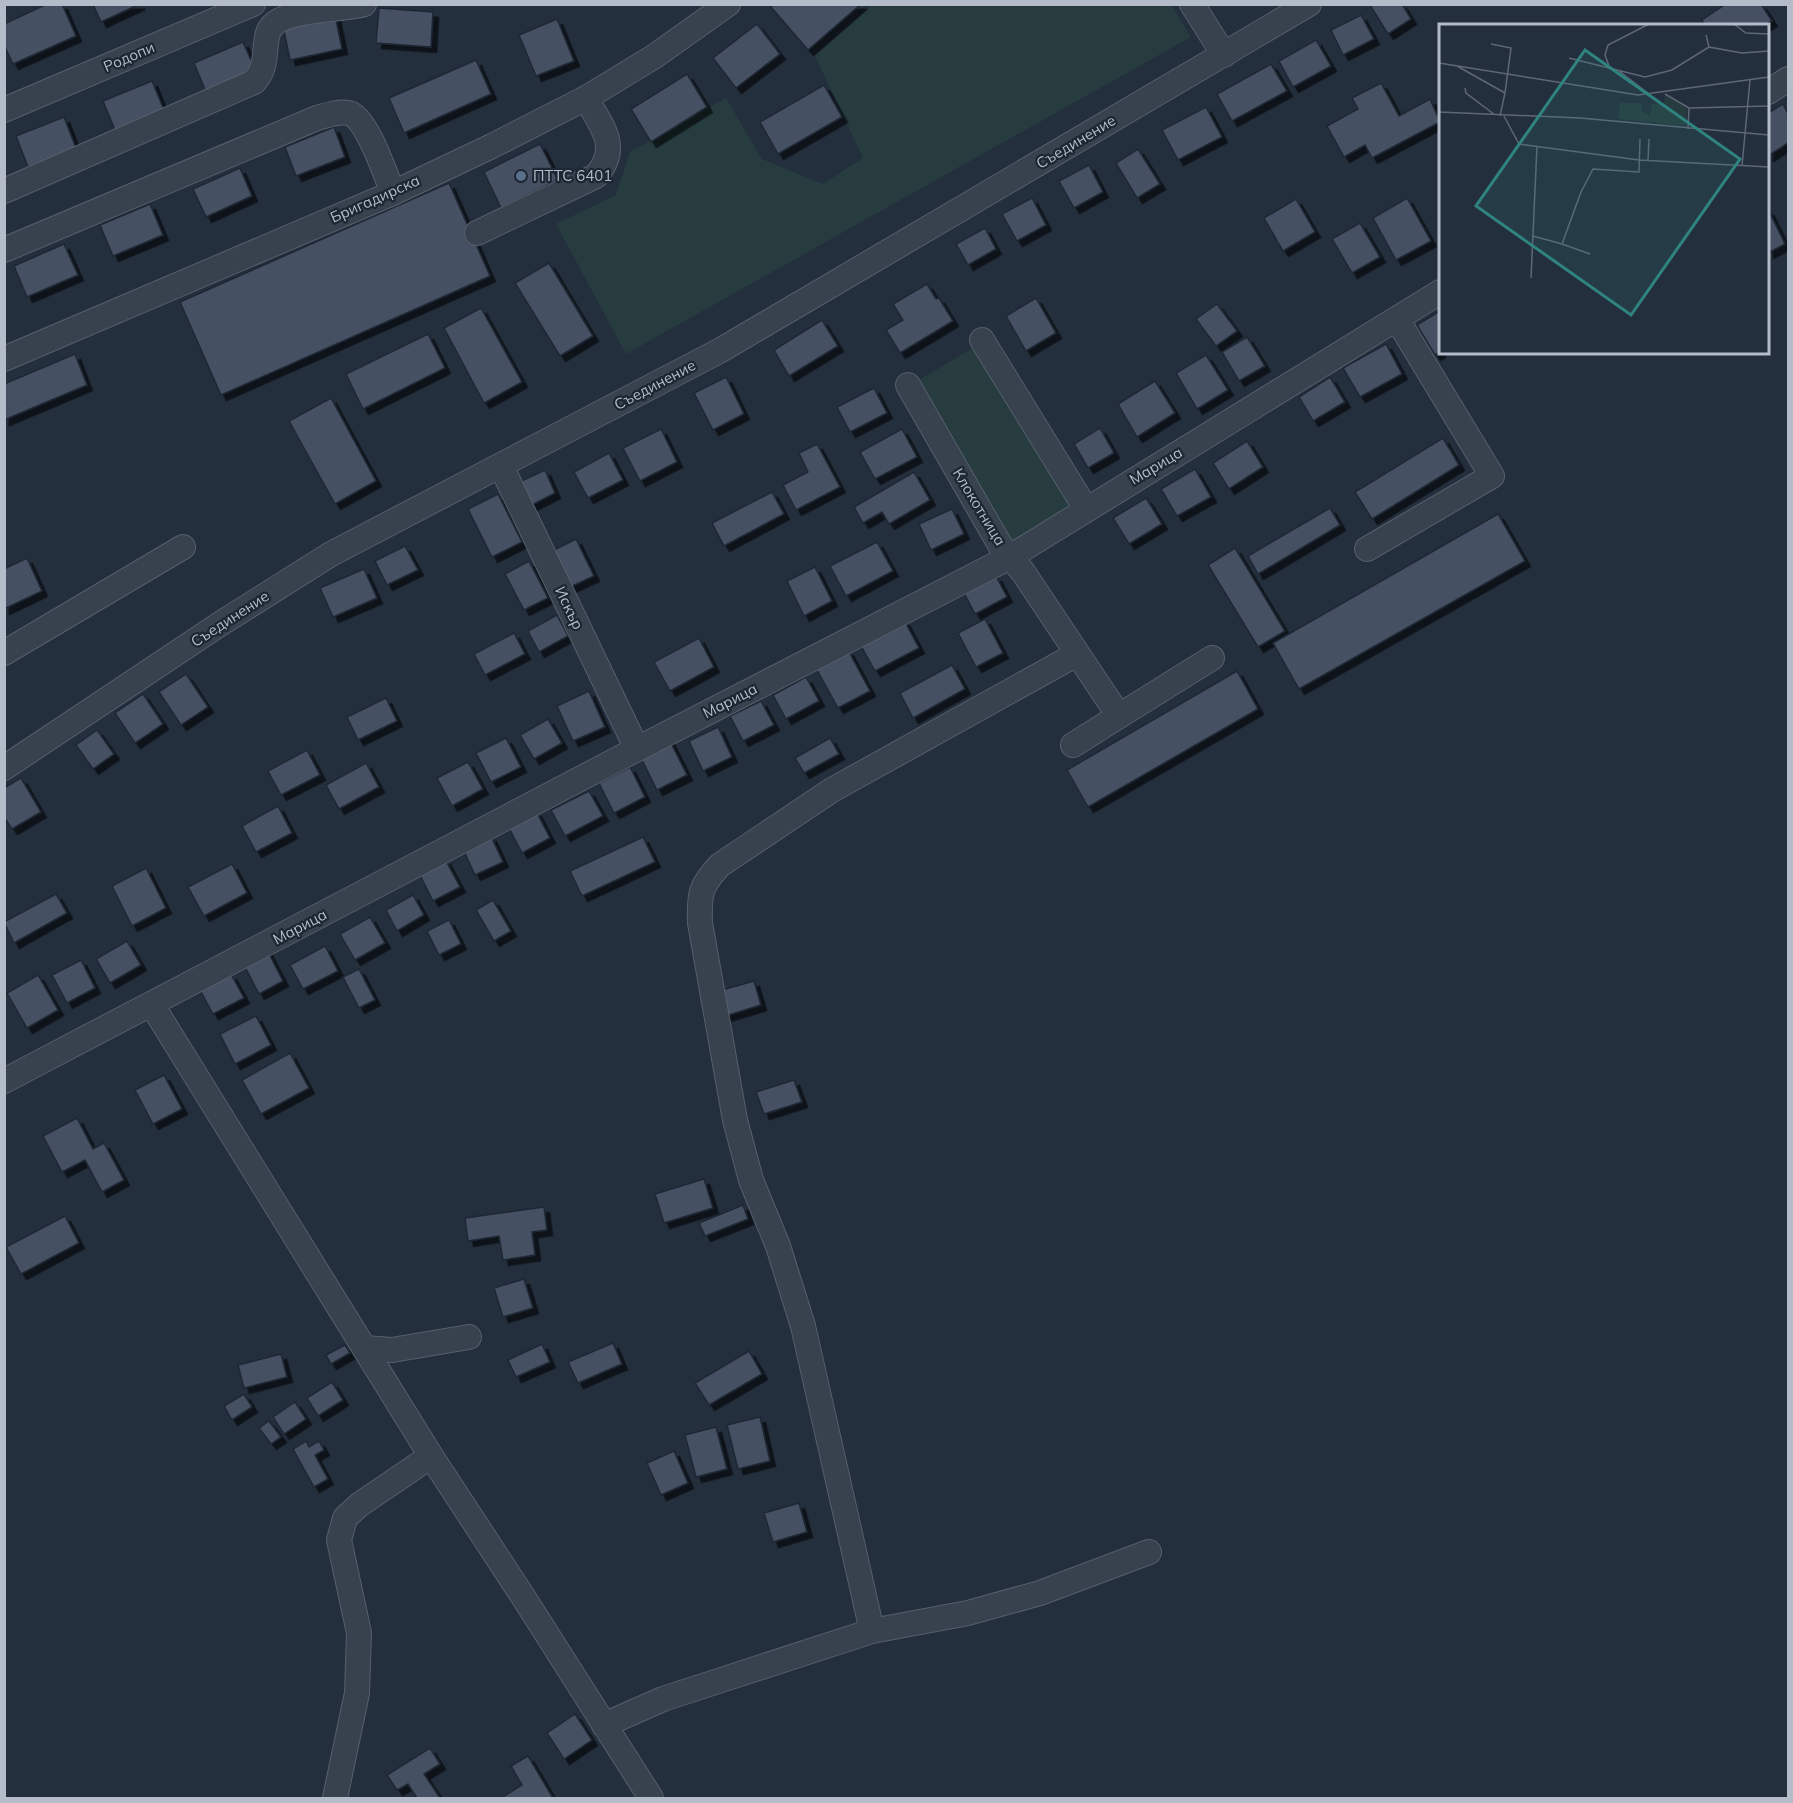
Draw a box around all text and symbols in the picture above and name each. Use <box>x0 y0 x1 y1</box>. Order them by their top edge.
inset map <box>1439 24 1769 354</box>
street label: Родопи <box>100 37 157 76</box>
street label: Съединение <box>1032 110 1119 173</box>
place label: ПТТС 6401 <box>533 166 612 185</box>
marker: ПТТС 6401 <box>514 169 528 183</box>
street label: Бригадирска <box>327 170 423 227</box>
street label: Съединение <box>611 355 699 414</box>
street label: Марица <box>1126 442 1186 489</box>
street label: Клокотница <box>949 464 1010 549</box>
street label: Искър <box>551 583 588 632</box>
street label: Съединение <box>187 586 272 651</box>
street label: Марица <box>699 679 760 722</box>
street label: Марица <box>270 904 330 949</box>

